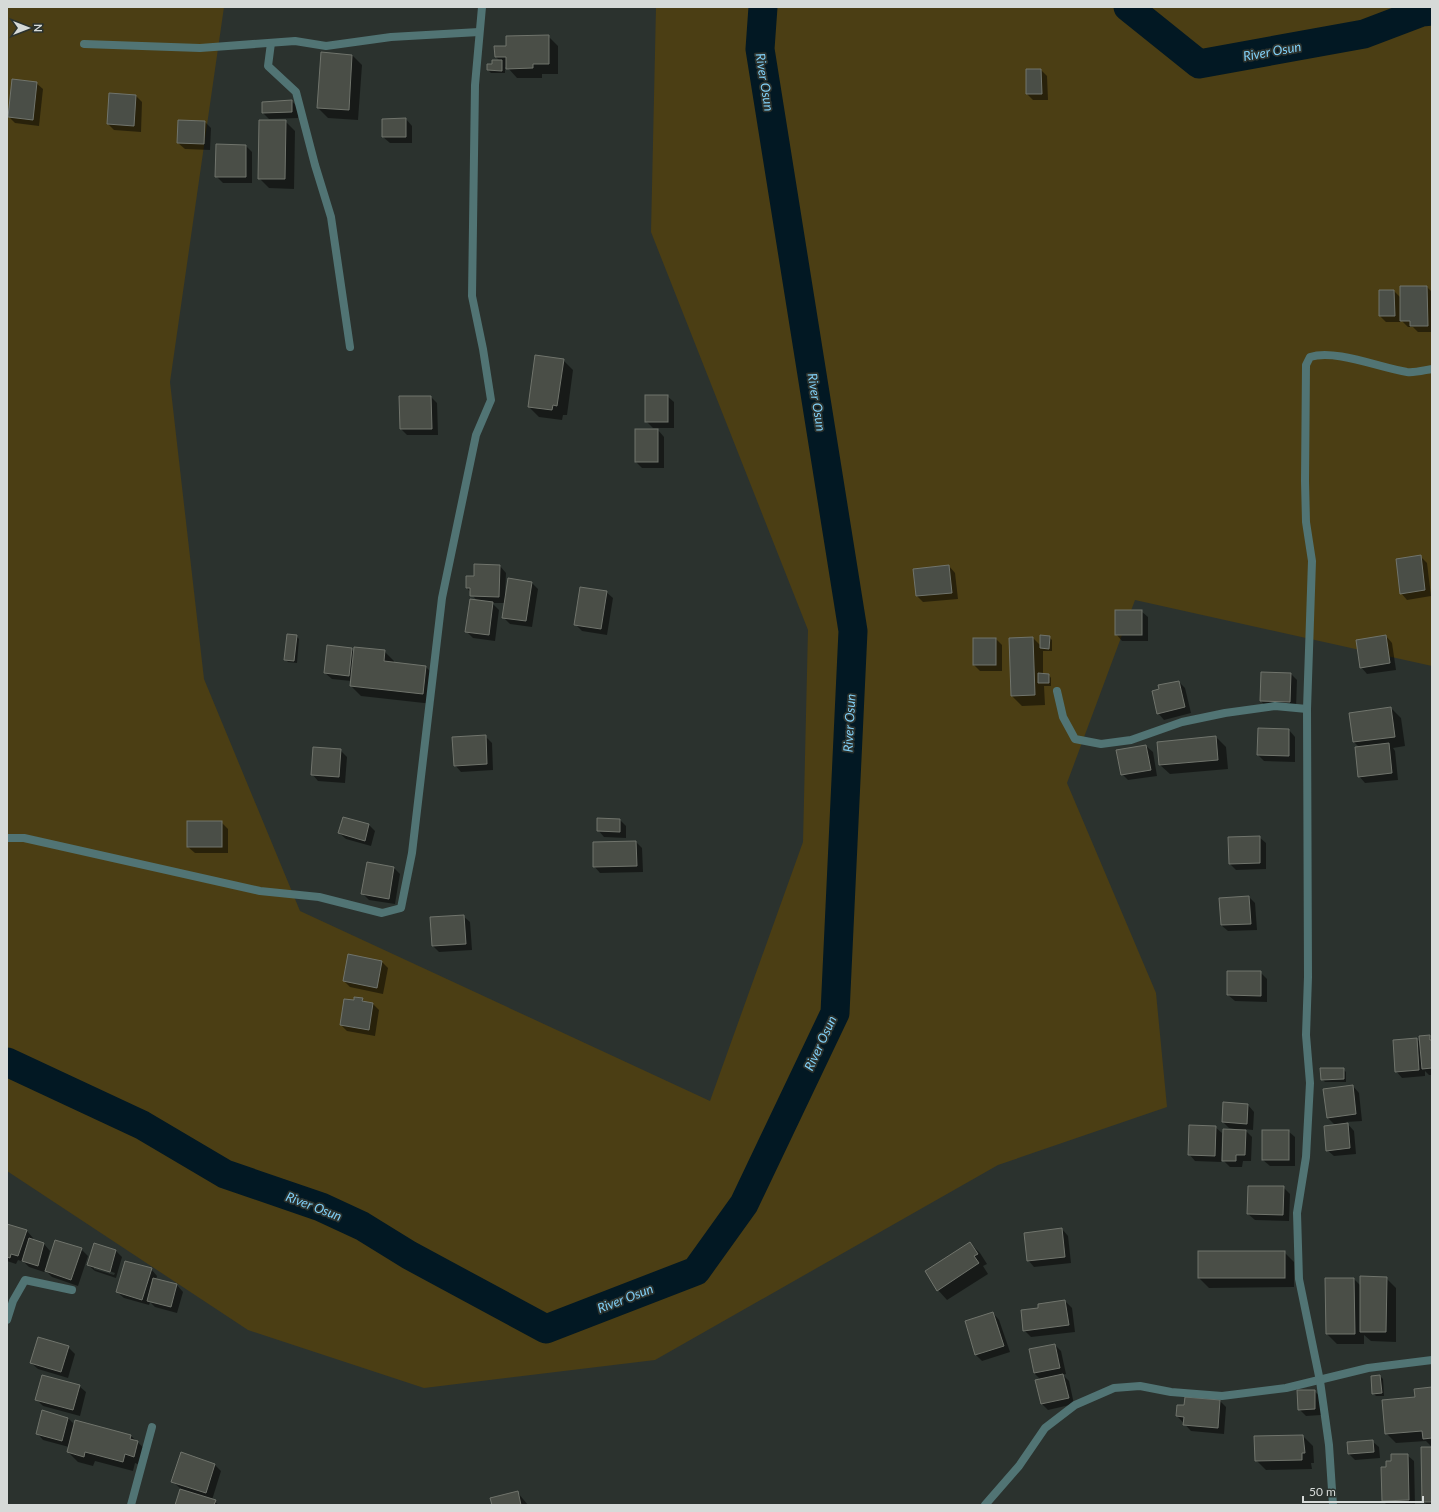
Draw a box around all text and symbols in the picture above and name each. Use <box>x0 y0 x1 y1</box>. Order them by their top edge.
north arrow <box>8 8 48 48</box>
text: N <box>32 24 45 32</box>
water label: River Osun <box>1242 38 1302 64</box>
water label: River Osun <box>753 52 777 112</box>
water label: River Osun <box>805 372 829 432</box>
water label: River Osun <box>839 693 859 753</box>
water label: River Osun <box>800 1013 840 1073</box>
water label: River Osun <box>284 1188 344 1224</box>
water label: River Osun <box>595 1280 655 1316</box>
scale bar <box>1303 1478 1423 1504</box>
text: 50 m <box>1309 1484 1336 1499</box>

